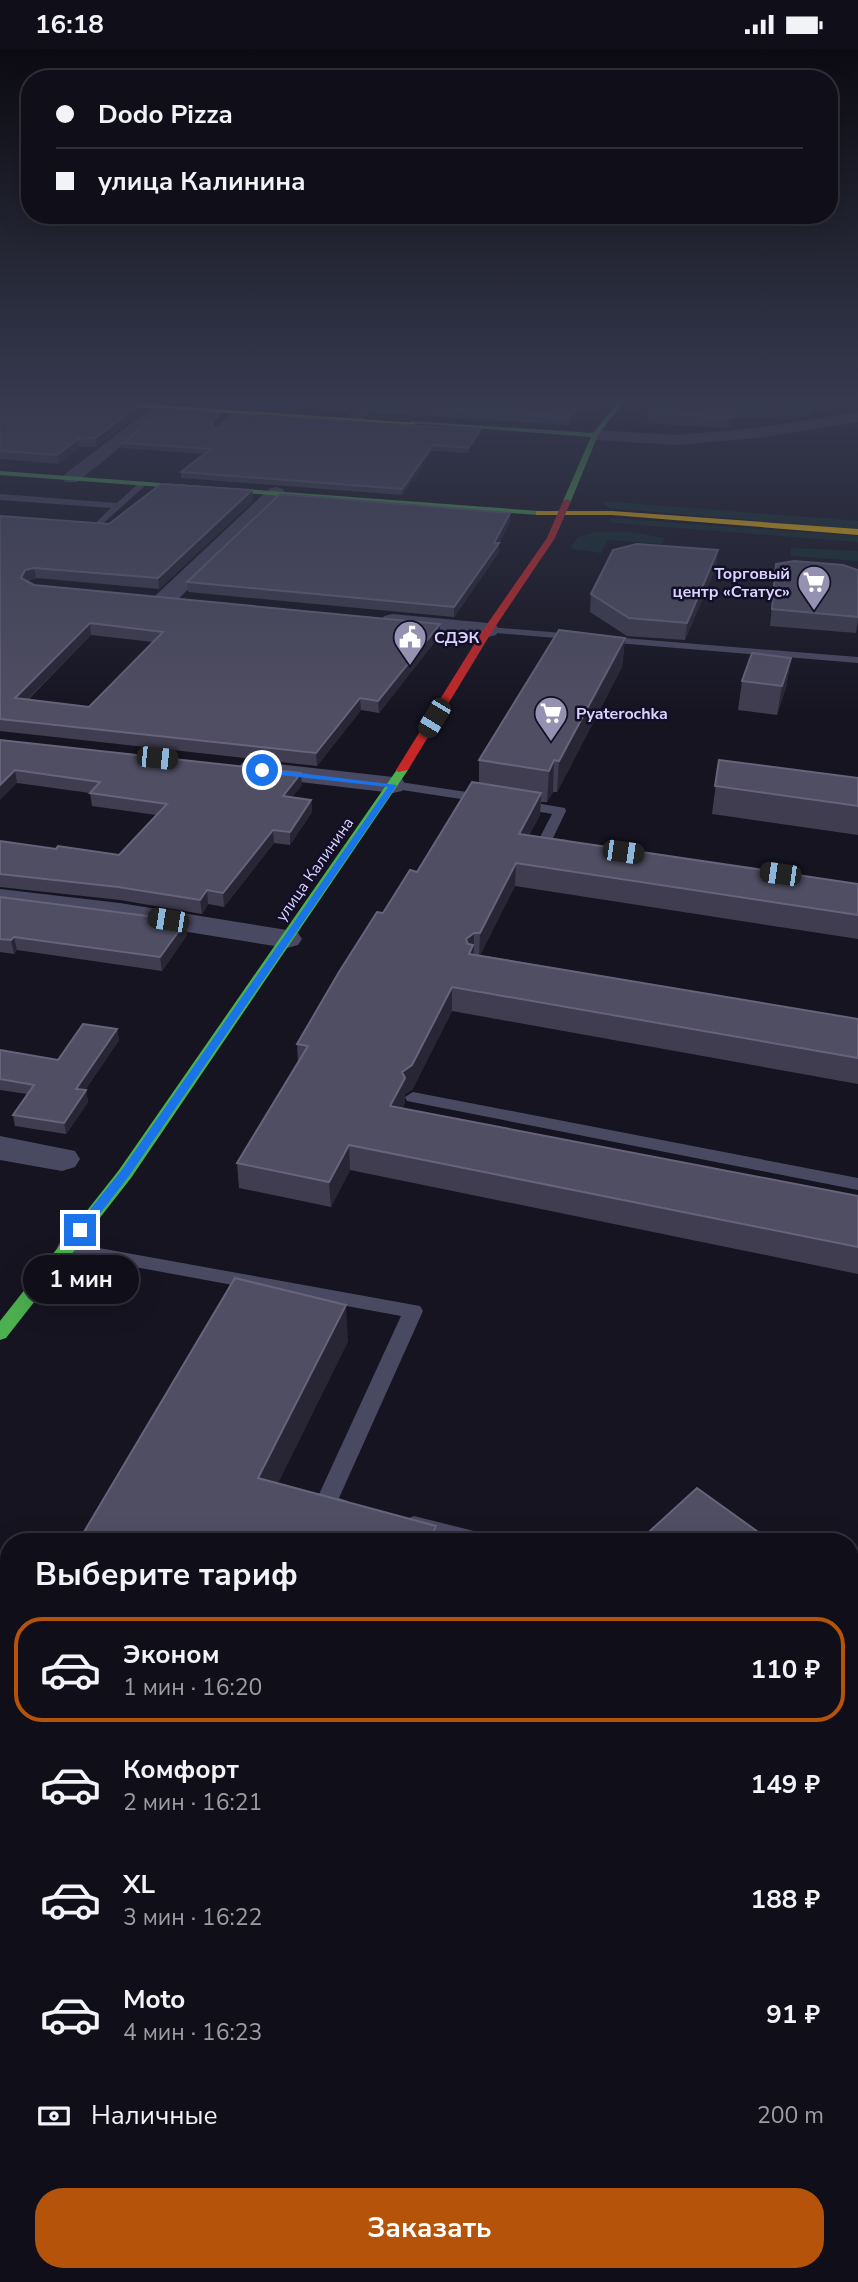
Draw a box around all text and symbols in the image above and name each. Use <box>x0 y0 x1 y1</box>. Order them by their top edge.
text: 16:18 <box>35 7 104 42</box>
text: Dodo Pizza <box>98 97 233 132</box>
text: улица Калинина <box>98 164 306 199</box>
place label: Торговый центр «Статус» <box>673 563 790 603</box>
supermarket icon: Торговый центр «Статус» <box>795 563 833 612</box>
public building icon: СДЭК <box>391 618 429 667</box>
place label: СДЭК <box>434 627 480 649</box>
supermarket icon: Pyaterochka <box>532 694 570 743</box>
car <box>415 695 454 741</box>
place label: Pyaterochka <box>576 703 668 725</box>
car <box>136 745 179 771</box>
route start <box>246 754 278 786</box>
street label: улица Калинина <box>271 813 359 926</box>
car <box>601 839 646 865</box>
car <box>758 861 803 887</box>
car <box>146 906 191 934</box>
route end <box>64 1214 96 1246</box>
callout: 1 мин <box>22 1255 138 1303</box>
text: 1 мин <box>49 1264 113 1295</box>
text: Выберите тариф <box>35 1553 298 1596</box>
text: Эконом <box>123 1637 220 1672</box>
icon: car <box>39 1638 102 1701</box>
text: 110 ₽ <box>751 1652 820 1687</box>
text: 1 мин · 16:20 <box>123 1672 262 1703</box>
text: Комфорт <box>123 1752 239 1787</box>
icon: car <box>39 1753 102 1816</box>
text: 149 ₽ <box>751 1767 820 1802</box>
text: 2 мин · 16:21 <box>123 1787 262 1818</box>
text: XL <box>123 1867 155 1902</box>
icon: car <box>39 1868 102 1931</box>
text: 188 ₽ <box>751 1882 820 1917</box>
text: 3 мин · 16:22 <box>123 1902 262 1933</box>
text: Moto <box>123 1982 185 2017</box>
icon: car <box>39 1983 102 2046</box>
text: 91 ₽ <box>766 1997 820 2032</box>
text: 4 мин · 16:23 <box>123 2017 262 2048</box>
icon: cash <box>35 2097 73 2135</box>
text: Наличные <box>91 2098 218 2133</box>
text: 200 m <box>757 2100 824 2131</box>
button: Заказать <box>35 2188 824 2268</box>

